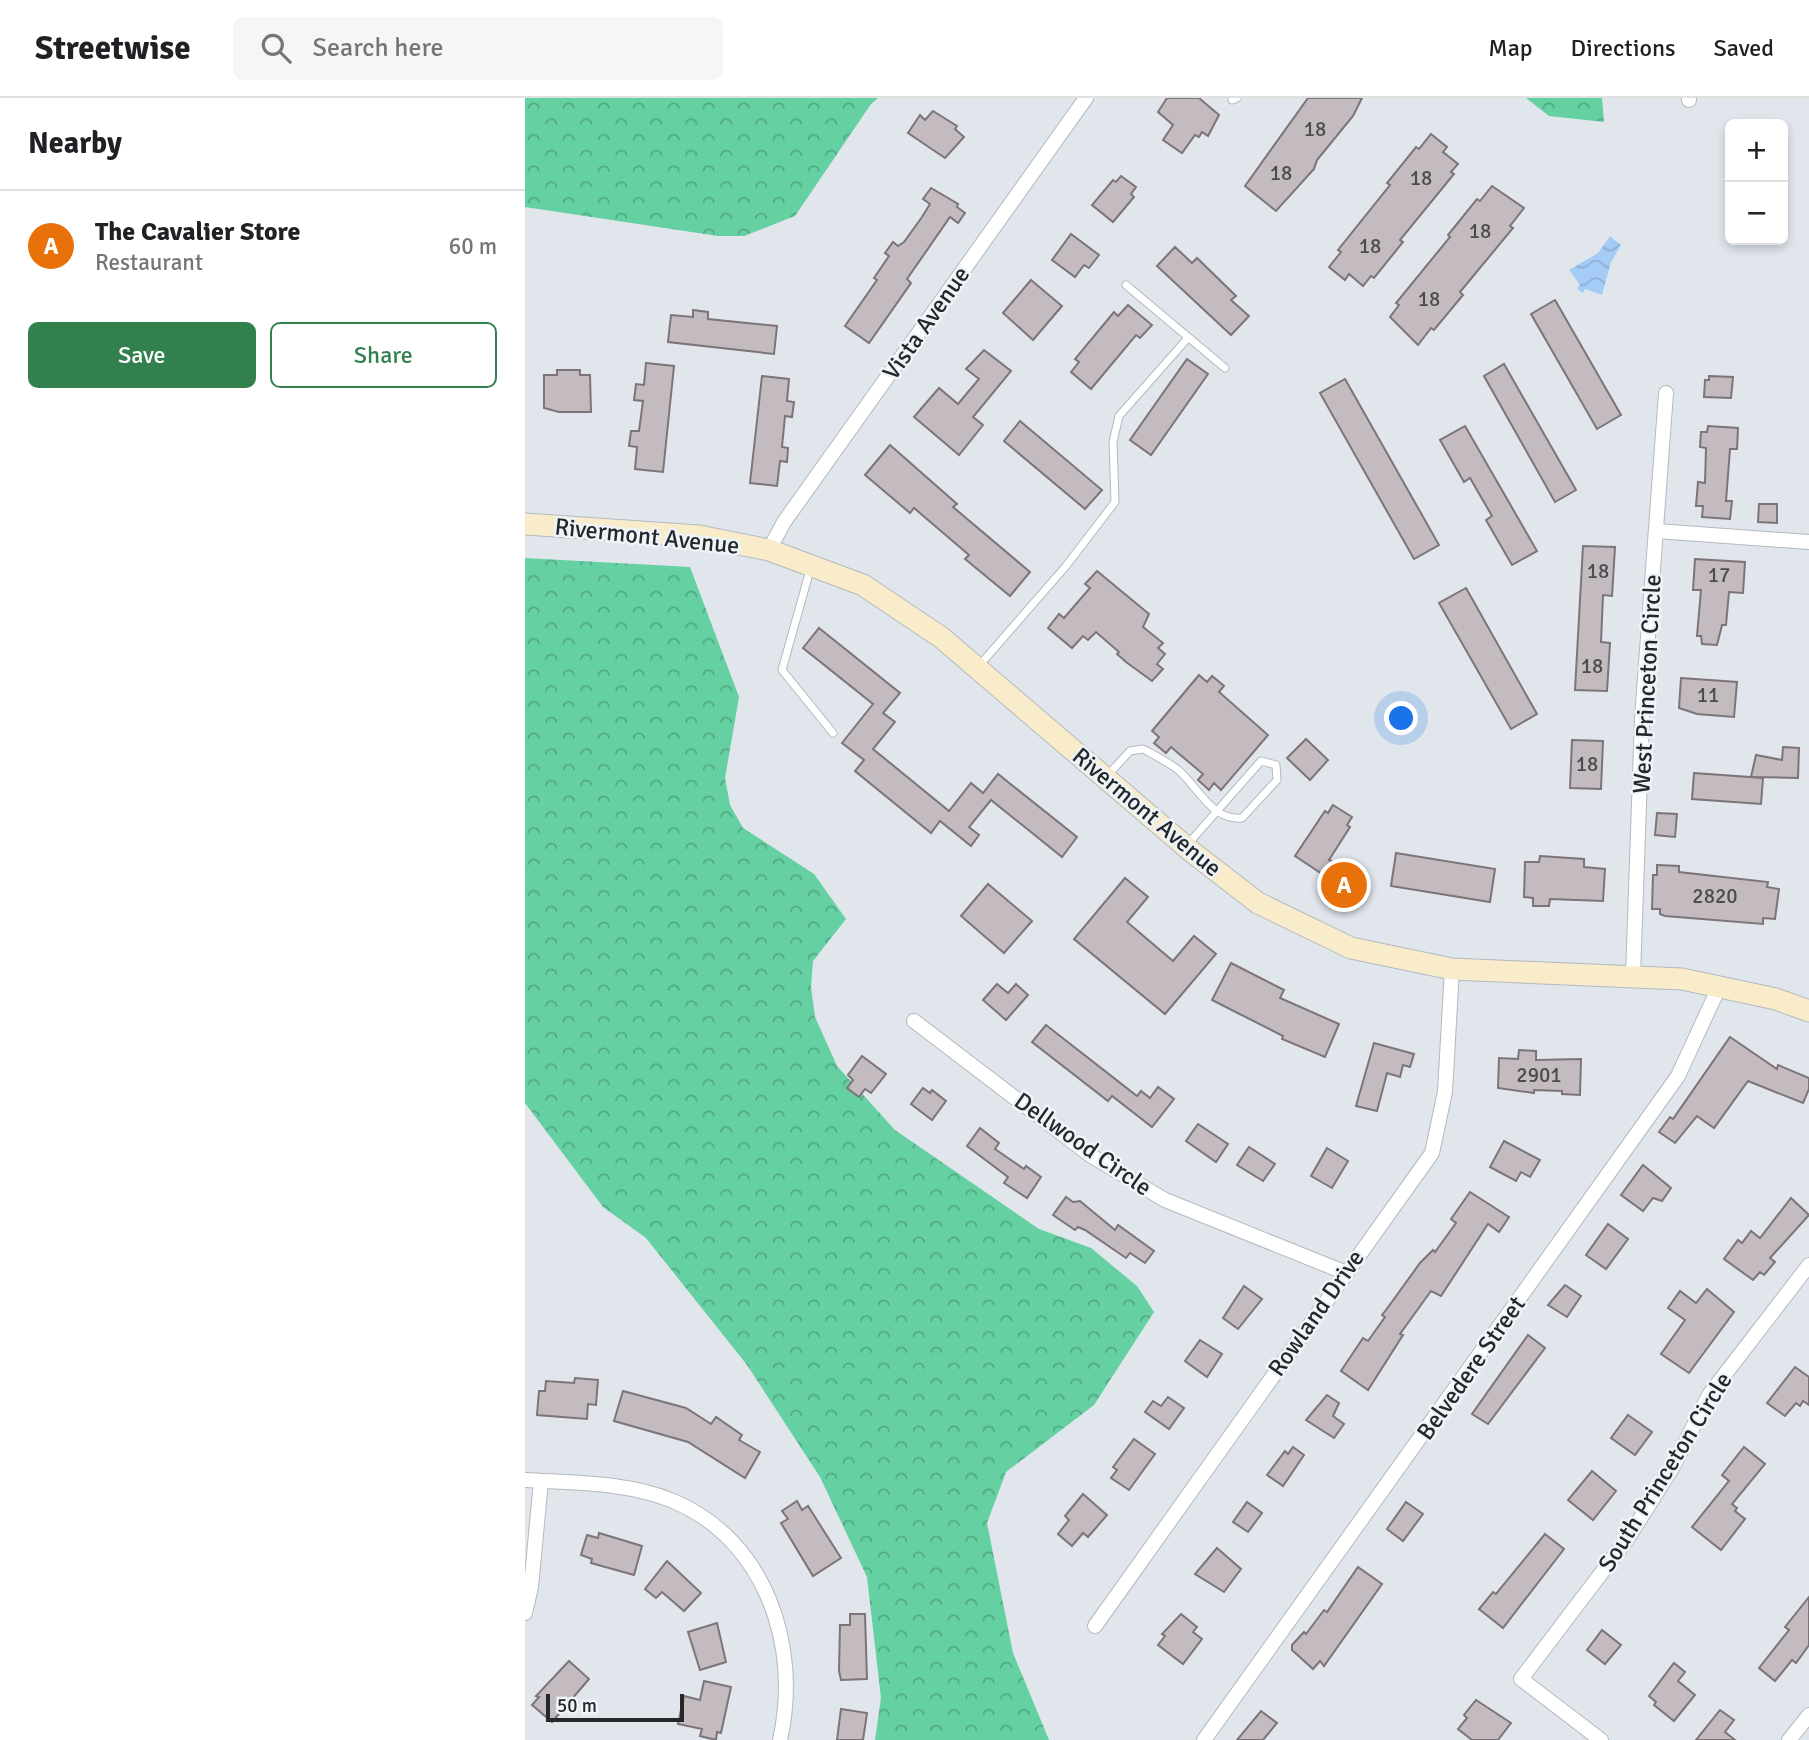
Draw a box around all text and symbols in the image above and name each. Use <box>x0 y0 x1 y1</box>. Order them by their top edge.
search box <box>233 17 723 80</box>
text: Streetwise <box>35 28 191 69</box>
icon: search <box>257 29 295 67</box>
text: Search here <box>313 32 444 64</box>
text: Map <box>1488 33 1533 63</box>
text: Directions <box>1571 33 1676 63</box>
text: Saved <box>1714 33 1774 63</box>
house number: 18 <box>1304 116 1326 142</box>
map controls <box>1725 119 1788 245</box>
button: + <box>1725 119 1788 182</box>
text: Nearby <box>28 125 122 162</box>
house number: 18 <box>1270 160 1292 186</box>
house number: 18 <box>1410 165 1432 191</box>
button: − <box>1725 182 1788 245</box>
text: The Cavalier Store <box>95 216 300 248</box>
house number: 18 <box>1469 218 1491 244</box>
text: A <box>44 232 58 261</box>
text: 60 m <box>449 232 497 261</box>
house number: 18 <box>1359 233 1381 259</box>
text: Restaurant <box>95 248 203 277</box>
street label: Vista Avenue <box>876 260 976 386</box>
house number: 18 <box>1418 286 1440 312</box>
button: Save <box>28 322 256 388</box>
button: Share <box>270 322 497 388</box>
street label: Rivermont Avenue <box>553 511 741 561</box>
house number: 18 <box>1587 558 1609 584</box>
house number: 17 <box>1708 562 1730 588</box>
street label: West Princeton Circle <box>1626 574 1668 794</box>
house number: 18 <box>1581 653 1603 679</box>
house number: 11 <box>1697 682 1719 708</box>
your location <box>1384 701 1418 735</box>
street label: Rivermont Avenue <box>1066 741 1228 883</box>
house number: 18 <box>1576 751 1598 777</box>
pin: A <box>1321 859 1367 911</box>
house number: 2820 <box>1692 883 1738 909</box>
house number: 2901 <box>1516 1062 1562 1088</box>
street label: Dellwood Circle <box>1009 1086 1157 1202</box>
street label: Rowland Drive <box>1261 1244 1371 1382</box>
street label: Belvedere Street <box>1410 1290 1532 1446</box>
street label: South Princeton Circle <box>1591 1367 1739 1577</box>
scale bar <box>546 1691 684 1723</box>
text: 50 m <box>557 1694 597 1718</box>

